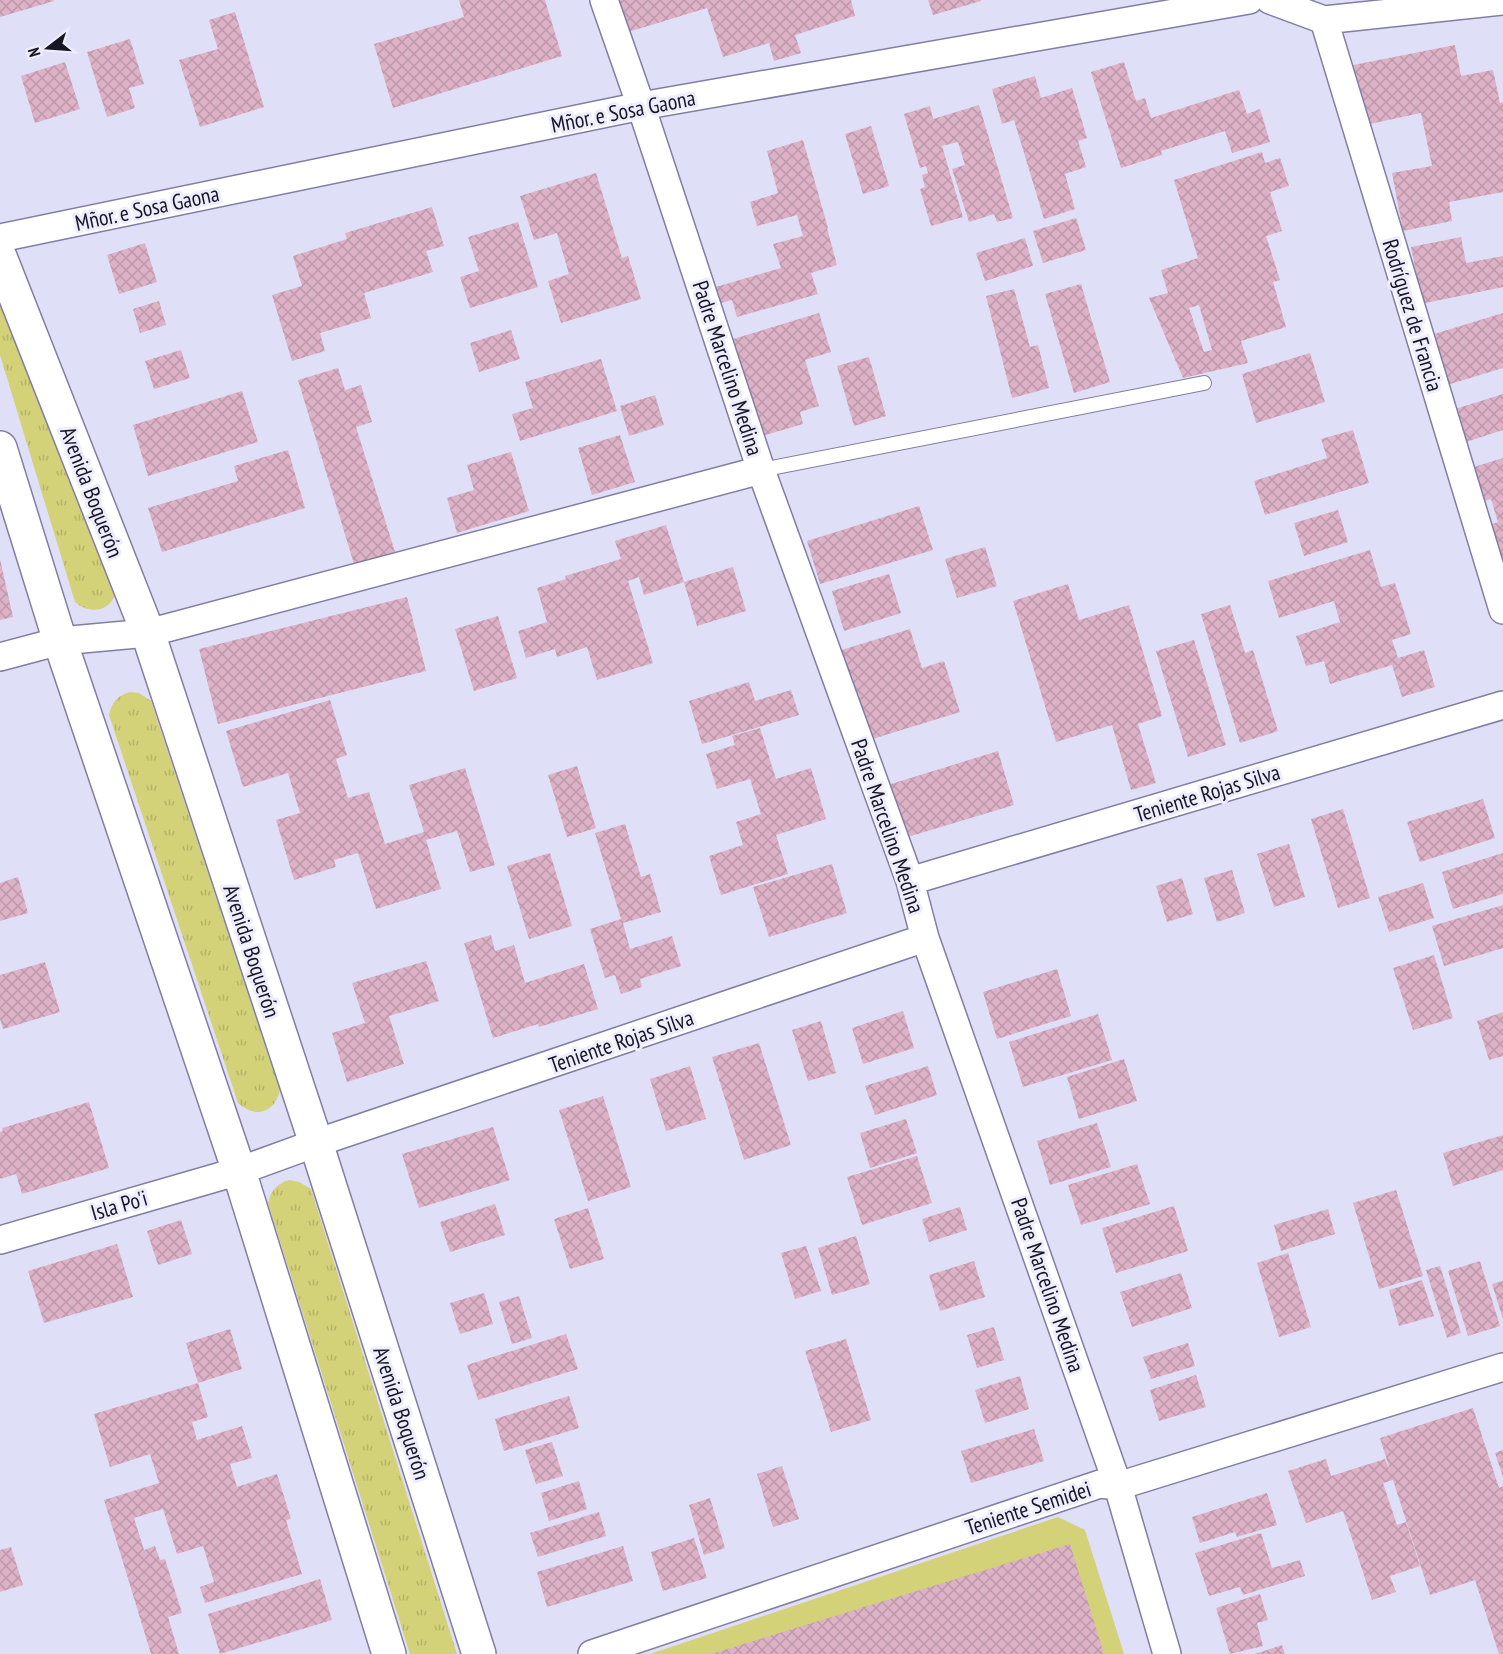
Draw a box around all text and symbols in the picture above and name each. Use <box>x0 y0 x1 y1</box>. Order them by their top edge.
north arrow <box>18 18 78 78</box>
text: N <box>23 45 44 59</box>
street label: Mñor. e Sosa Gaona <box>548 83 698 139</box>
street label: Mñor. e Sosa Gaona <box>73 179 221 237</box>
street label: Rodríguez de Francia <box>1377 235 1449 395</box>
street label: Padre Marcelino Medina <box>687 277 769 459</box>
street label: Avenida Boquerón <box>54 423 130 561</box>
street label: Padre Marcelino Medina <box>845 735 931 917</box>
street label: Teniente Rojas Silva <box>1131 758 1283 828</box>
street label: Avenida Boquerón <box>217 881 287 1021</box>
street label: Teniente Rojas Silva <box>545 1003 697 1079</box>
street label: Isla Po'i <box>87 1184 151 1226</box>
street label: Padre Marcelino Medina <box>1005 1194 1091 1376</box>
street label: Avenida Boquerón <box>367 1343 437 1483</box>
street label: Teniente Semidei <box>962 1475 1094 1541</box>

